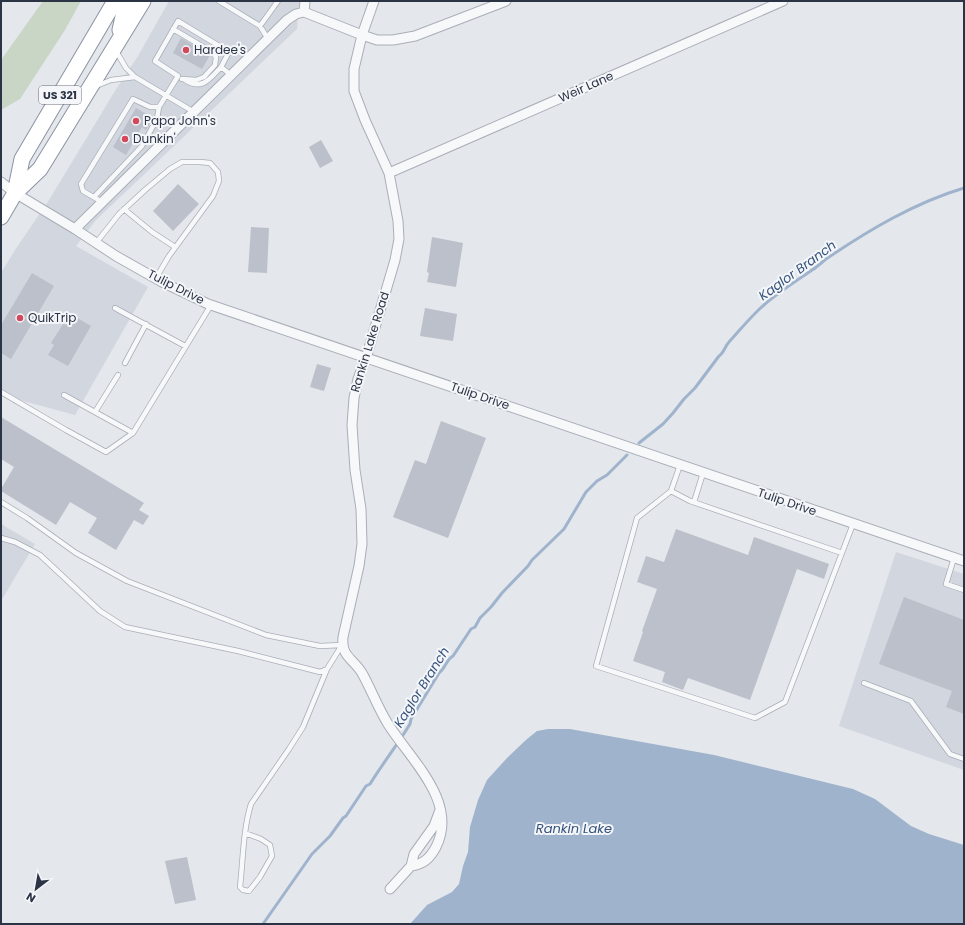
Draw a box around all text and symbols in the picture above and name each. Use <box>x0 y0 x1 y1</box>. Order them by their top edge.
place label: Hardee's <box>194 41 246 58</box>
marker: Hardee's <box>181 45 191 55</box>
street label: Weir Lane <box>556 67 616 106</box>
road number: US 321 <box>39 86 81 104</box>
place label: Papa John's <box>144 112 216 129</box>
marker: Papa John's <box>131 116 141 126</box>
place label: Dunkin' <box>133 130 176 147</box>
marker: Dunkin' <box>120 134 130 144</box>
water label: Kaglor Branch <box>755 236 840 305</box>
street label: Tulip Drive <box>145 265 207 308</box>
street label: Rankin Lake Road <box>346 289 393 394</box>
place label: QuikTrip <box>28 309 76 326</box>
marker: QuikTrip <box>15 313 25 323</box>
street label: Tulip Drive <box>448 377 512 414</box>
street label: Tulip Drive <box>755 483 819 520</box>
water label: Kaglor Branch <box>389 643 454 731</box>
water label: Rankin Lake <box>536 819 612 838</box>
north arrow <box>16 869 56 909</box>
text: N <box>23 889 39 907</box>

